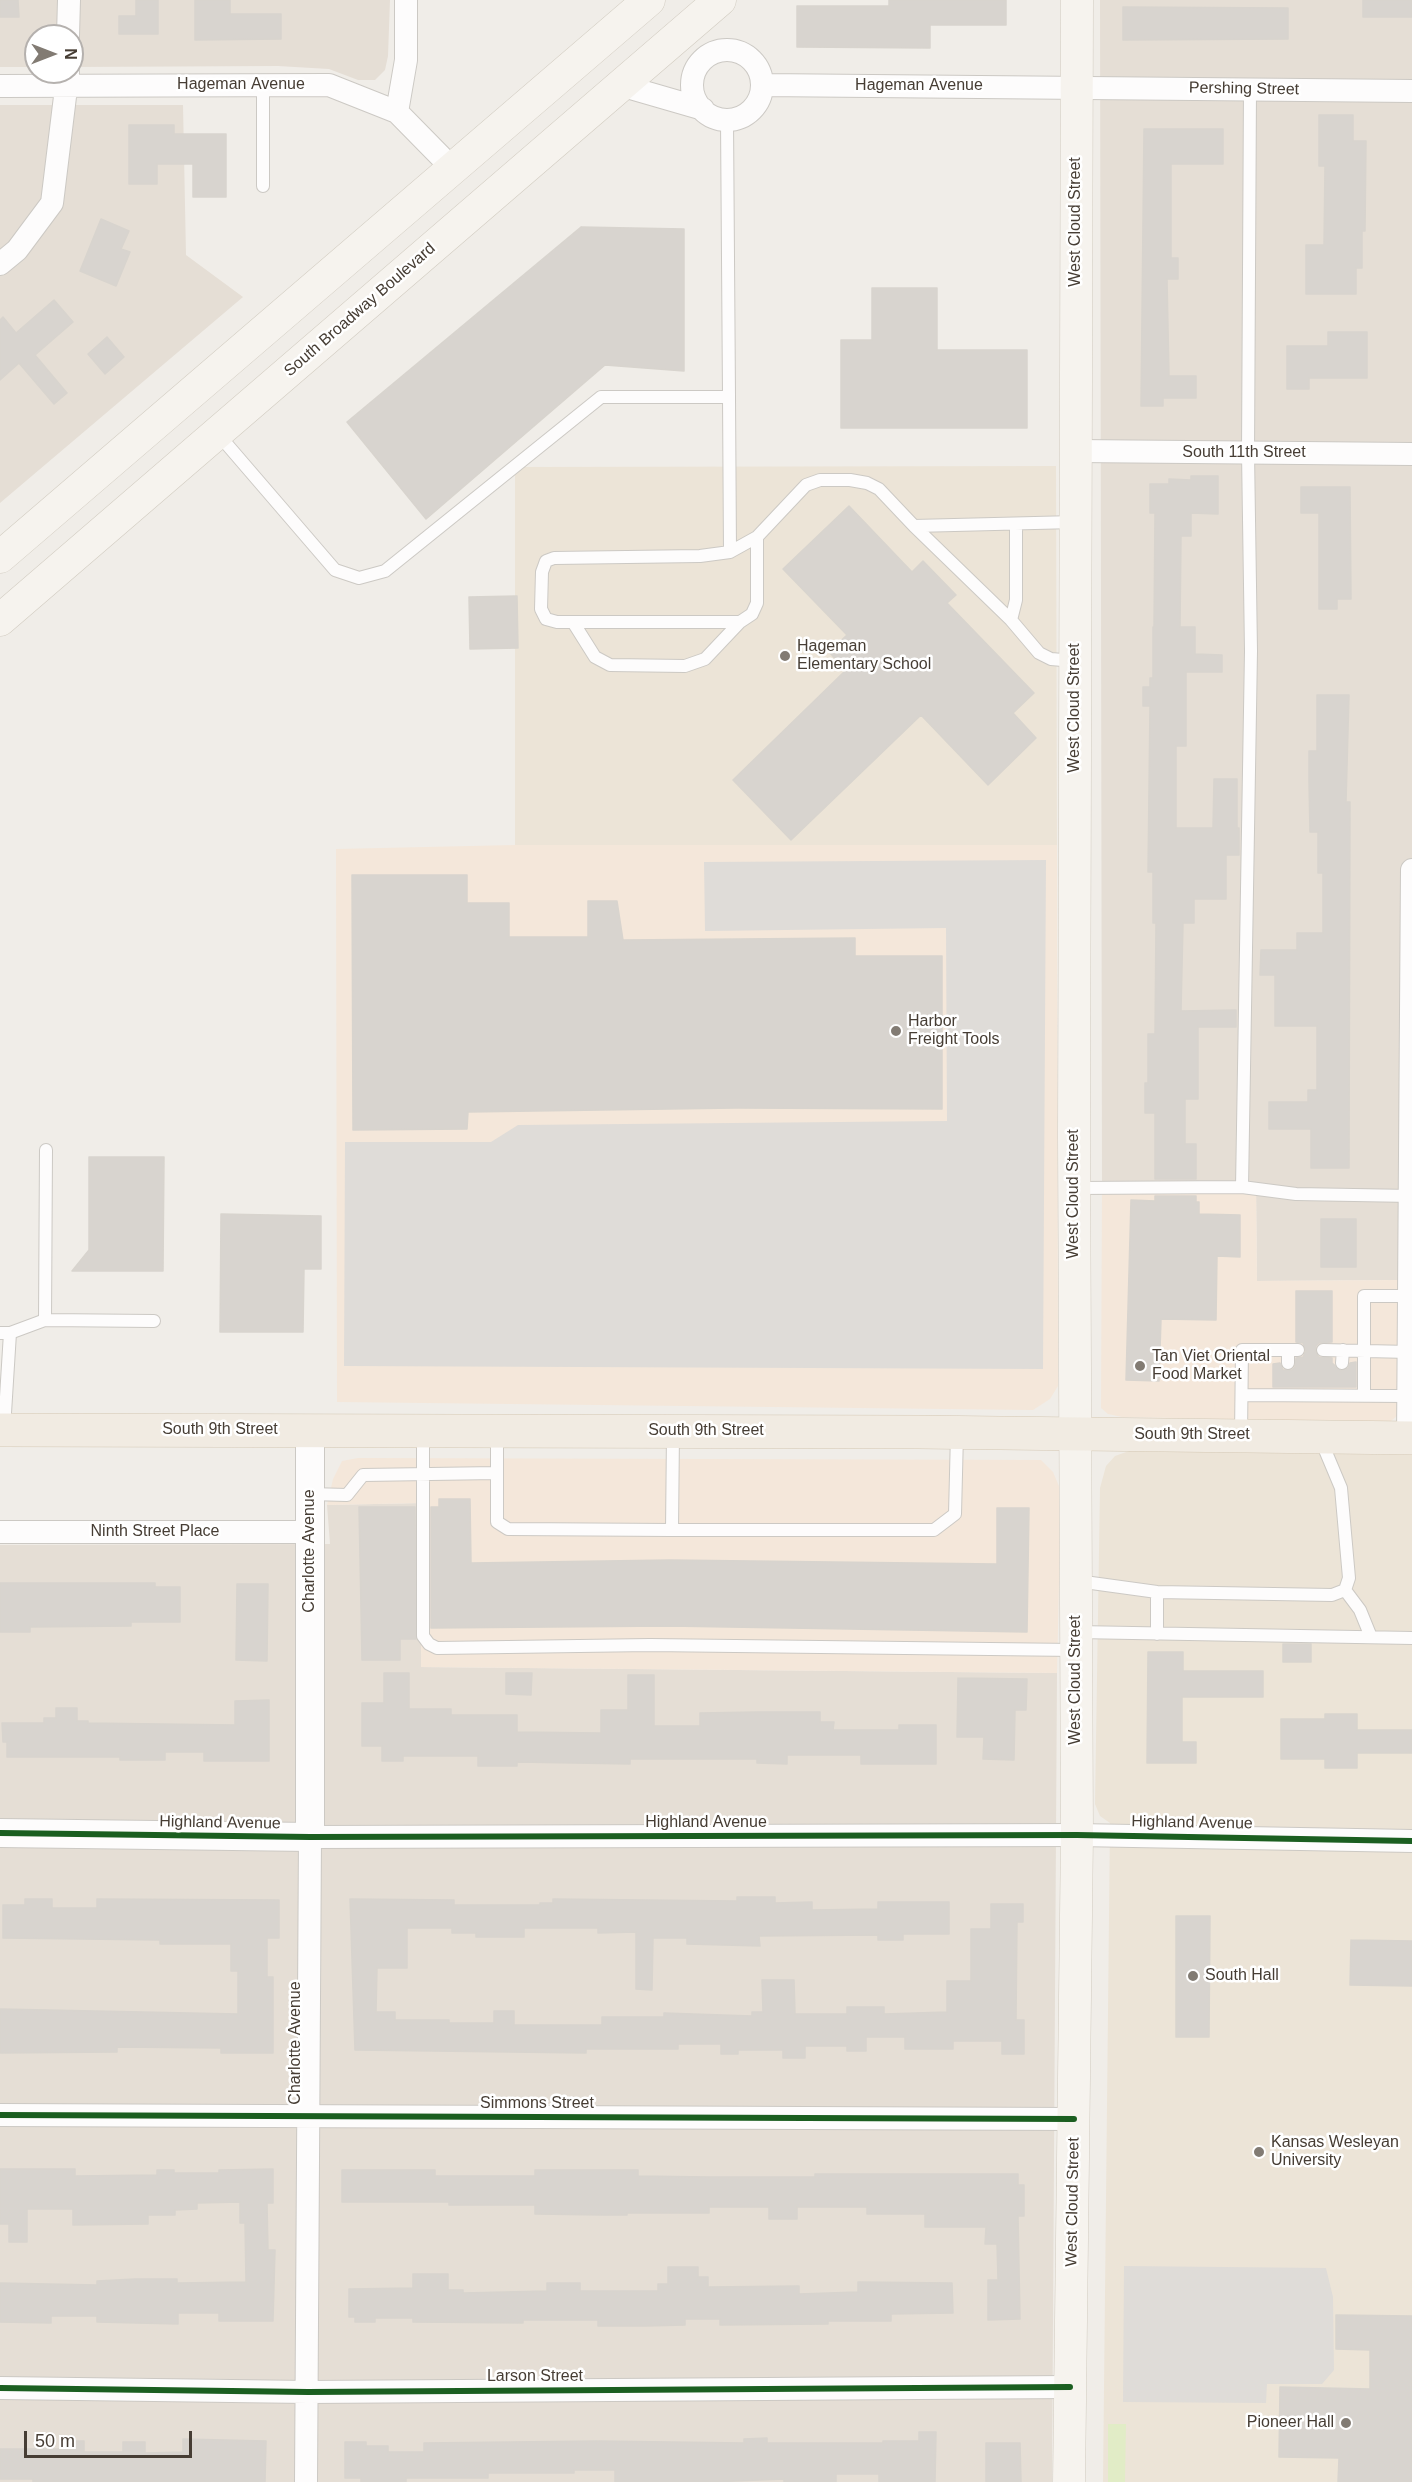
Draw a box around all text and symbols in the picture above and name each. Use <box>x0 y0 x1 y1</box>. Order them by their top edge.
north arrow <box>24 24 84 84</box>
text: N <box>62 48 79 60</box>
street label: Hageman Avenue <box>177 75 305 95</box>
street label: Hageman Avenue <box>855 76 983 96</box>
street label: Pershing Street <box>1189 78 1299 100</box>
street label: West Cloud Street <box>1066 157 1086 287</box>
street label: South Broadway Boulevard <box>281 239 439 381</box>
street label: South 11th Street <box>1182 443 1306 463</box>
place label: Hageman Elementary School <box>797 637 931 675</box>
street label: West Cloud Street <box>1065 643 1085 773</box>
marker: Hageman Elementary School <box>778 649 792 663</box>
place label: Harbor Freight Tools <box>908 1012 1000 1050</box>
marker: Harbor Freight Tools <box>889 1024 903 1038</box>
street label: West Cloud Street <box>1064 1129 1084 1259</box>
place label: Tan Viet Oriental Food Market <box>1152 1347 1270 1385</box>
marker: Tan Viet Oriental Food Market <box>1133 1359 1147 1373</box>
street label: South 9th Street <box>162 1420 278 1440</box>
street label: South 9th Street <box>648 1421 764 1441</box>
street label: South 9th Street <box>1134 1425 1250 1445</box>
street label: Charlotte Avenue <box>300 1489 320 1613</box>
street label: Ninth Street Place <box>91 1522 219 1542</box>
street label: West Cloud Street <box>1066 1615 1086 1745</box>
street label: Highland Avenue <box>159 1812 281 1834</box>
street label: Highland Avenue <box>1131 1812 1253 1834</box>
street label: Highland Avenue <box>645 1813 767 1833</box>
place label: South Hall <box>1205 1966 1279 1986</box>
marker: South Hall <box>1186 1969 1200 1983</box>
street label: Charlotte Avenue <box>286 1981 306 2105</box>
street label: Simmons Street <box>480 2094 594 2114</box>
place label: Kansas Wesleyan University <box>1271 2133 1399 2171</box>
street label: West Cloud Street <box>1062 2137 1084 2267</box>
marker: Kansas Wesleyan University <box>1252 2145 1266 2159</box>
street label: Larson Street <box>487 2367 583 2387</box>
place label: Pioneer Hall <box>1247 2413 1334 2433</box>
marker: Pioneer Hall <box>1339 2416 1353 2430</box>
scale bar <box>27 2419 195 2457</box>
text: 50 m <box>35 2431 75 2451</box>

